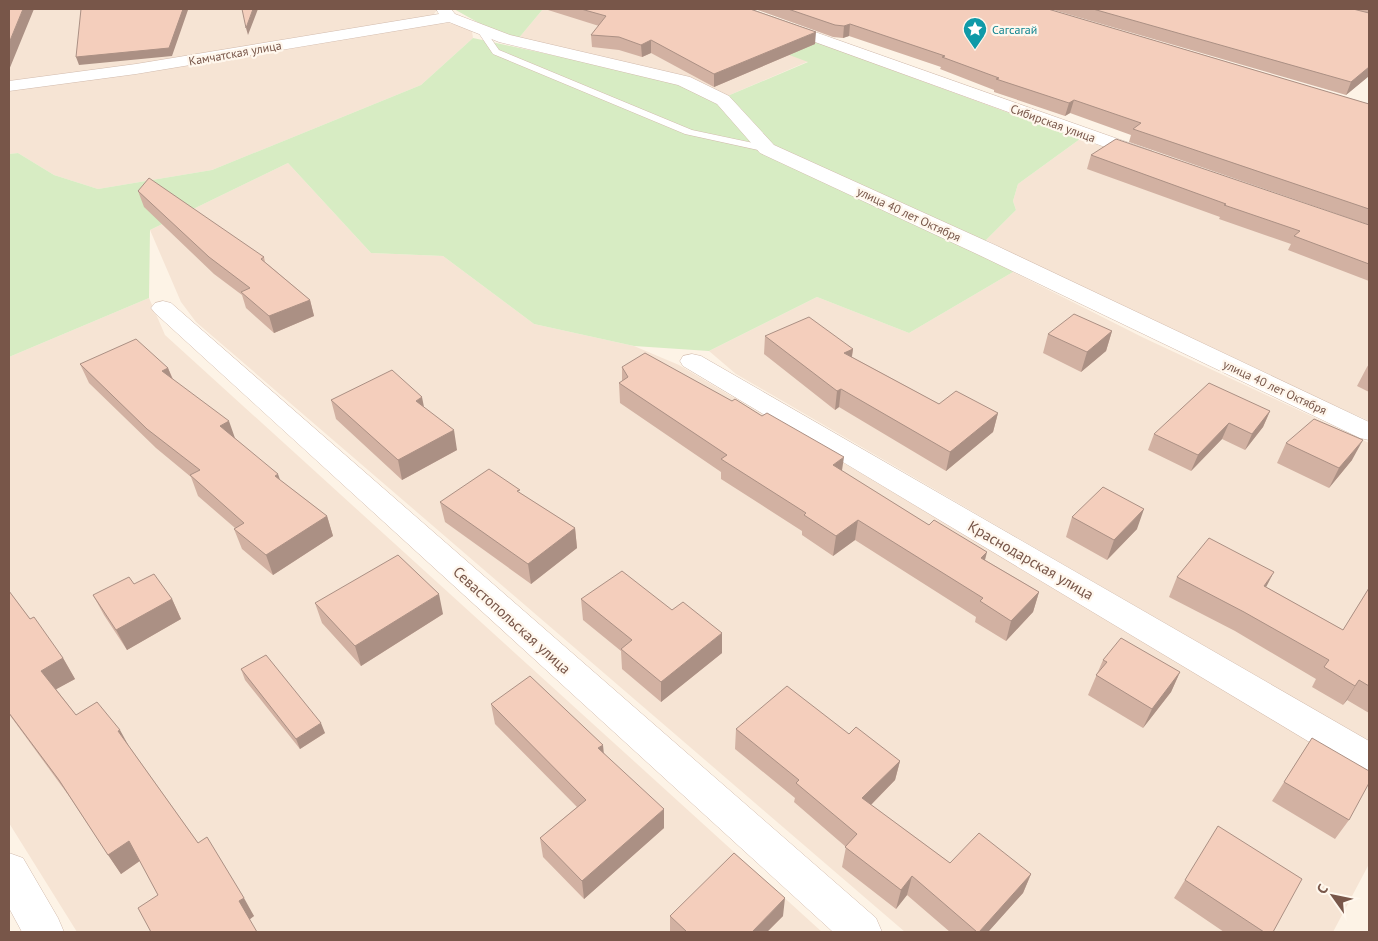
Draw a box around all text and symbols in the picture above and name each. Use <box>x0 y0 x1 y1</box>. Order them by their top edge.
place icon: Сагсагай <box>962 16 988 50</box>
place label: Сагсагай <box>992 22 1037 37</box>
street label: Камчатская улица <box>187 37 283 69</box>
street label: Сибирская улица <box>1008 101 1098 145</box>
street label: улица 40 лет Октября <box>855 183 963 245</box>
street label: улица 40 лет Октября <box>1221 356 1329 418</box>
street label: Краснодарская улица <box>965 516 1097 604</box>
street label: Севастопольская улица <box>449 562 575 678</box>
north arrow <box>1308 871 1358 921</box>
text: С <box>1312 881 1332 897</box>

